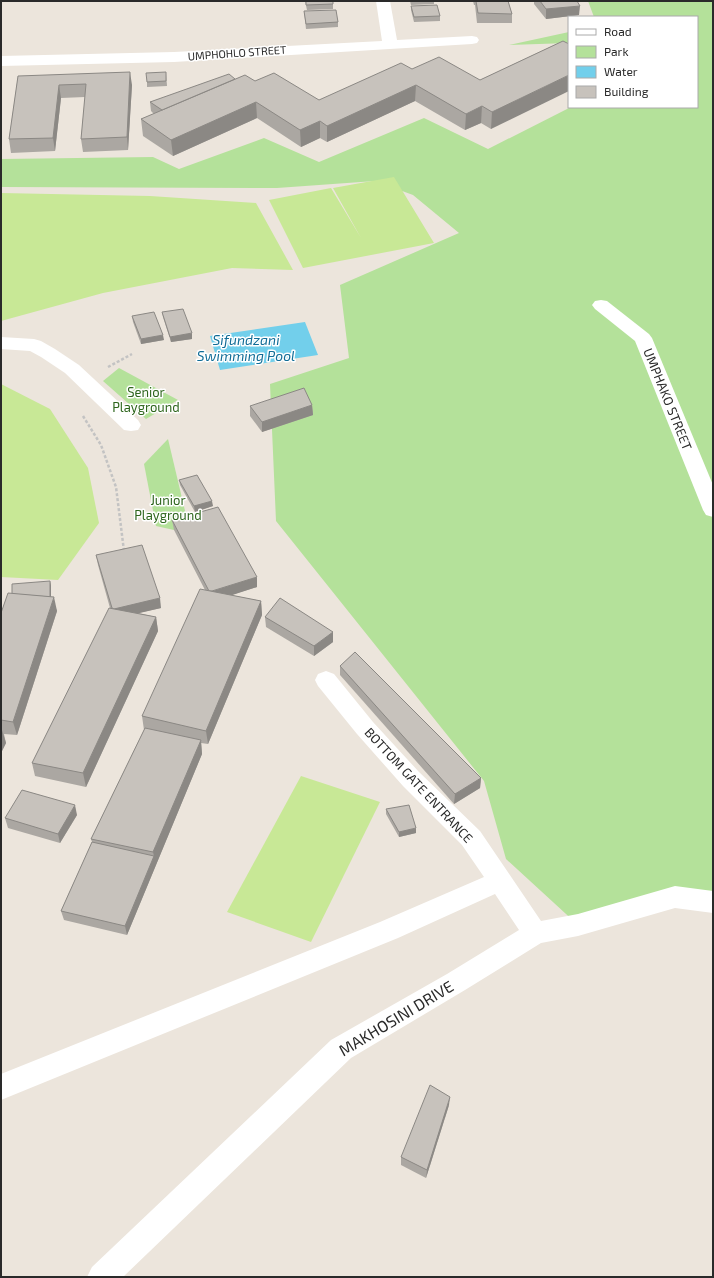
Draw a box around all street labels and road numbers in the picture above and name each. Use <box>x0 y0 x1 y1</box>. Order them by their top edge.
street label: UMPHOHLO STREET <box>187 43 287 62</box>
street label: UMPHAKO STREET <box>640 346 696 453</box>
street label: BOTTOM GATE ENTRANCE <box>361 724 477 846</box>
street label: MAKHOSINI DRIVE <box>335 976 457 1059</box>

